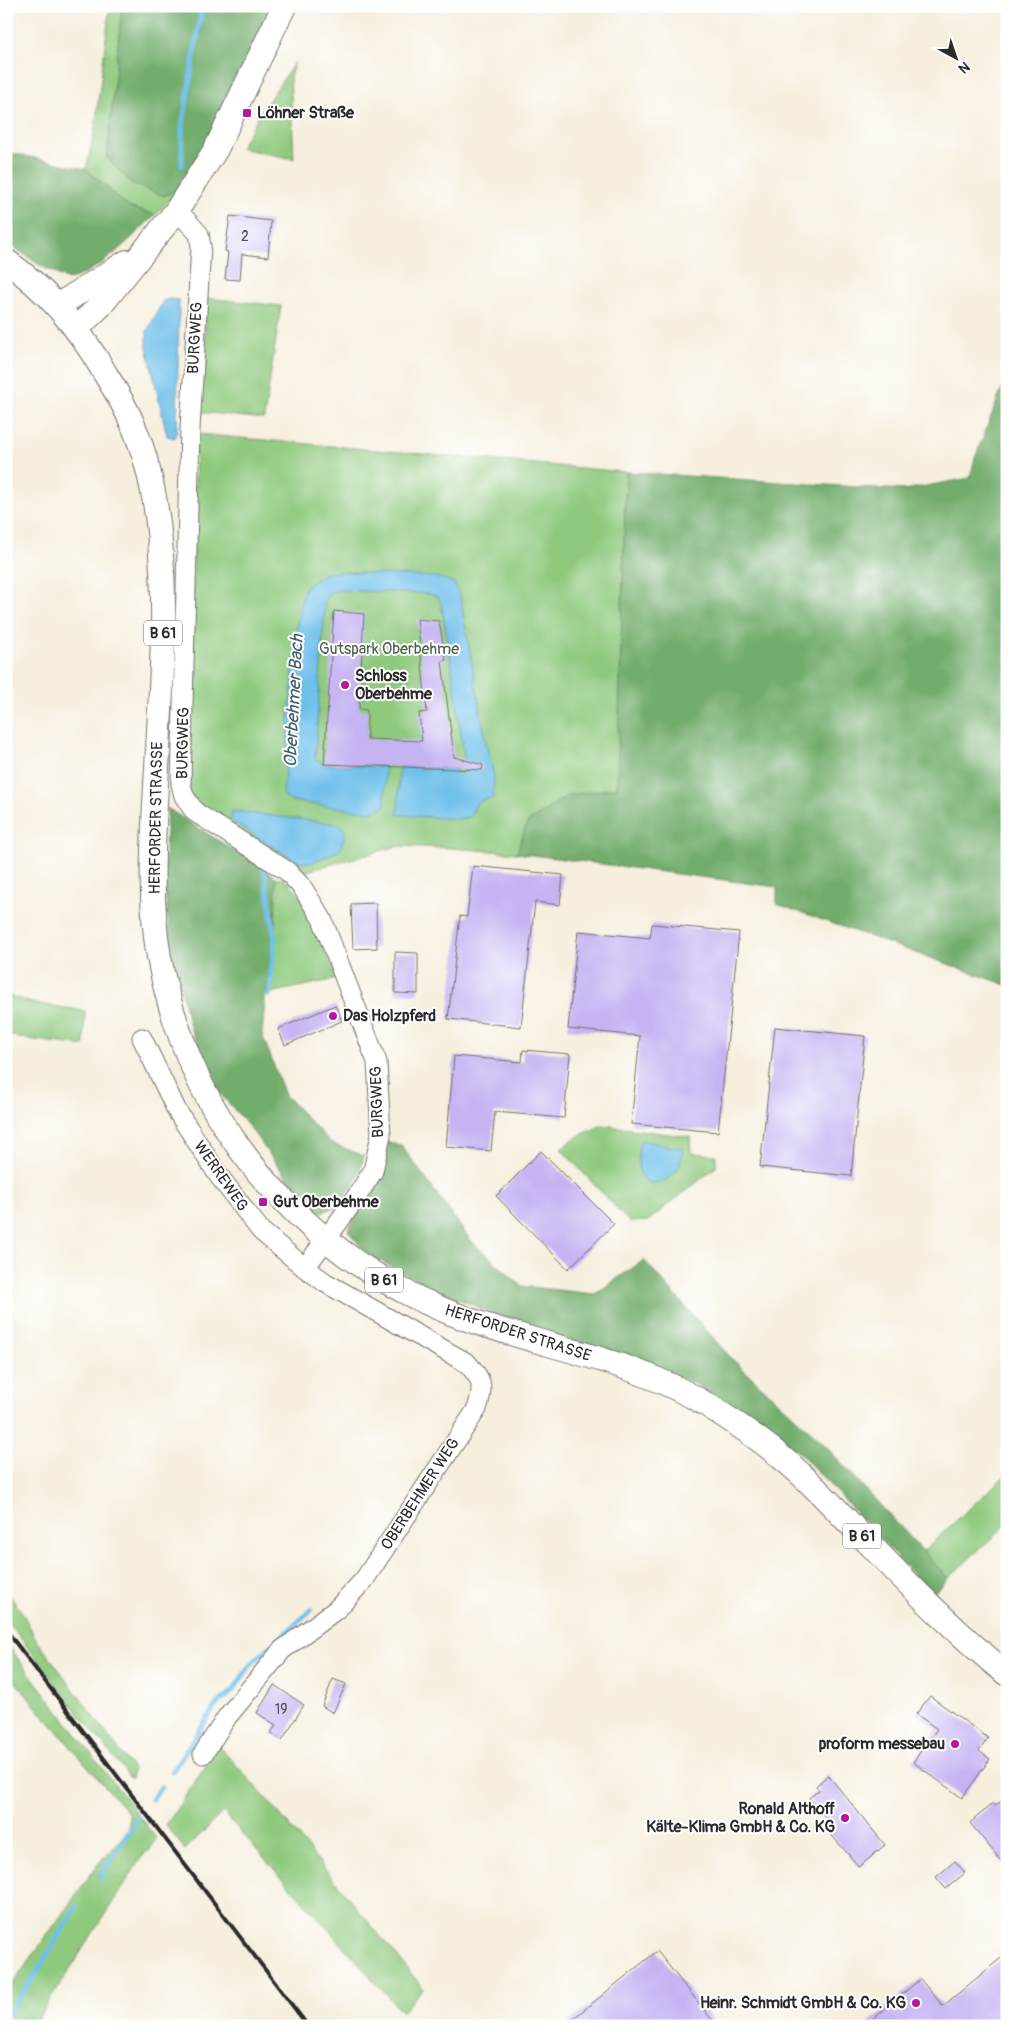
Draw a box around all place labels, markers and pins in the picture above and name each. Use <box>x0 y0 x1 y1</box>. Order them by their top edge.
place label: Löhner Straße <box>257 103 355 123</box>
marker: Löhner Straße <box>241 107 253 119</box>
place label: Schloss Oberbehme <box>355 666 433 704</box>
marker: Schloss Oberbehme <box>339 679 351 691</box>
place label: Das Holzpferd <box>343 1006 436 1026</box>
marker: Das Holzpferd <box>327 1010 339 1022</box>
place label: Gut Oberbehme <box>273 1192 380 1212</box>
marker: Gut Oberbehme <box>257 1196 269 1208</box>
place label: proform messebau <box>819 1734 945 1754</box>
marker: proform messebau <box>949 1738 961 1750</box>
place label: Ronald Althoff Kälte-Klima GmbH & Co. KG <box>646 1799 836 1837</box>
marker: Ronald Althoff Kälte-Klima GmbH & Co. KG <box>839 1812 851 1824</box>
place label: Heinr. Schmidt GmbH & Co. KG <box>700 1993 906 2013</box>
marker: Heinr. Schmidt GmbH & Co. KG <box>910 1997 922 2009</box>

